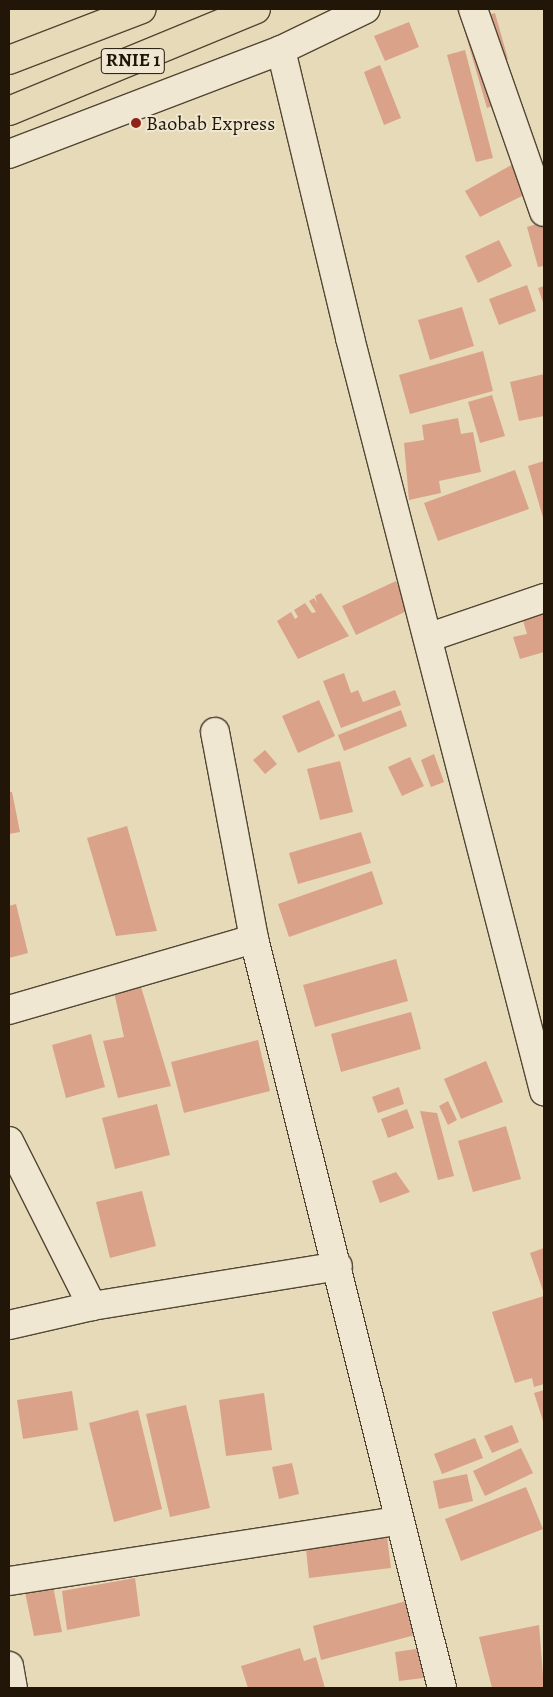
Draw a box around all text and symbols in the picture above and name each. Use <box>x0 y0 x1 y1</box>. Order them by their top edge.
road number: RNIE 1 <box>100 44 166 78</box>
place label: Baobab Express <box>146 111 275 135</box>
marker: Baobab Express <box>130 117 142 129</box>

